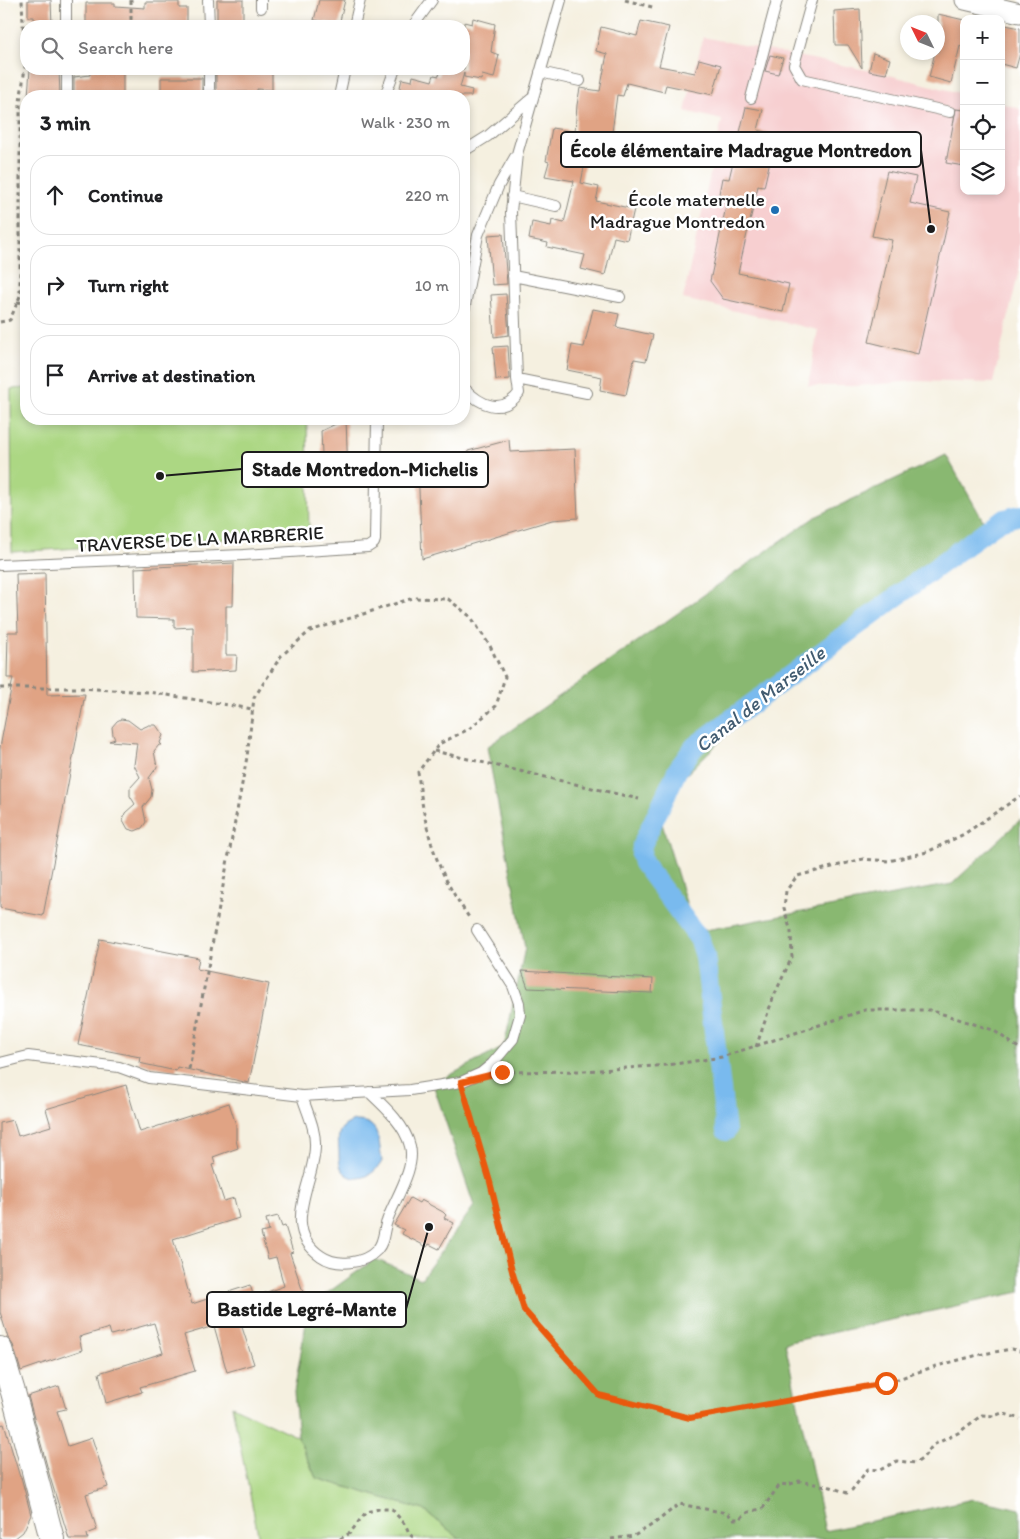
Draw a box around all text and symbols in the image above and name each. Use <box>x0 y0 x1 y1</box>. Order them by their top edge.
north arrow <box>900 15 945 60</box>
map controls <box>960 15 1005 195</box>
button: + <box>960 15 1005 60</box>
search box <box>20 20 470 75</box>
icon: search <box>38 34 66 62</box>
text: Search here <box>78 36 173 59</box>
button: − <box>960 60 1005 105</box>
button: locate <box>960 105 1005 150</box>
text: 3 min <box>40 110 90 135</box>
text: Walk · 230 m <box>361 113 450 132</box>
callout: École élémentaire Madrague Montredon <box>561 132 921 167</box>
text: École élémentaire Madrague Montredon <box>570 138 912 163</box>
button: layers <box>960 150 1005 195</box>
icon: ahead <box>41 181 69 209</box>
text: Continue <box>88 184 163 207</box>
text: 220 m <box>405 186 449 205</box>
place label: École maternelle Madrague Montredon <box>590 188 765 233</box>
marker: École maternelle Madrague Montredon <box>769 204 781 216</box>
icon: right <box>41 271 69 299</box>
text: Turn right <box>88 274 169 297</box>
text: 10 m <box>415 276 449 295</box>
icon: arrive <box>41 361 69 389</box>
text: Arrive at destination <box>88 364 255 387</box>
callout: Stade Montredon-Michelis <box>242 452 488 487</box>
text: Stade Montredon-Michelis <box>252 457 478 481</box>
street label: TRAVERSE DE LA MARBRERIE <box>76 521 324 557</box>
water label: Canal de Marseille <box>690 640 831 757</box>
route end <box>491 1061 514 1084</box>
callout: Bastide Legré-Mante <box>207 1292 406 1327</box>
text: Bastide Legré-Mante <box>217 1297 397 1322</box>
route start <box>875 1372 898 1395</box>

